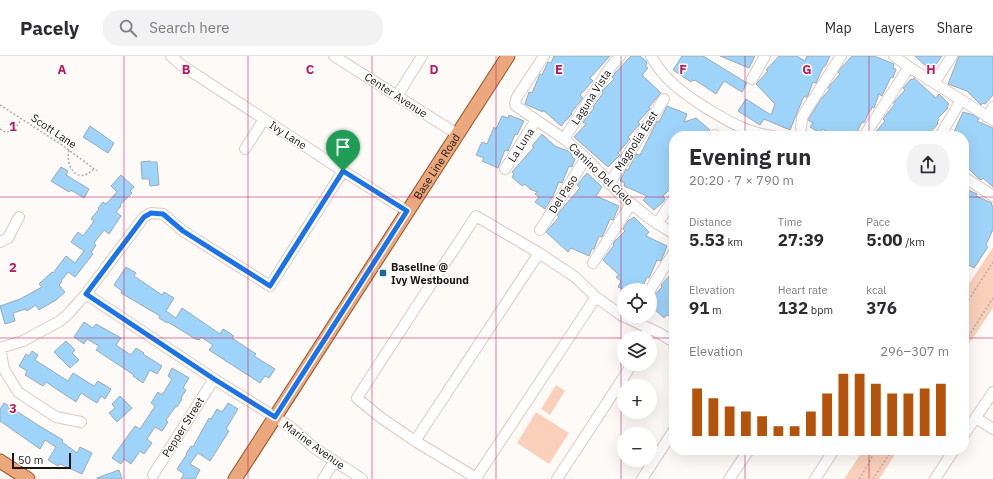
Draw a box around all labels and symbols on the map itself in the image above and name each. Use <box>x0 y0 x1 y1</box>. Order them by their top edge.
text: A <box>58 61 67 78</box>
text: B <box>182 61 191 78</box>
text: C <box>306 61 315 78</box>
text: D <box>429 61 439 78</box>
text: E <box>555 61 563 78</box>
text: F <box>679 61 687 78</box>
text: G <box>802 61 812 78</box>
text: H <box>926 61 936 78</box>
street label: Laguna Vista <box>568 67 614 127</box>
street label: Center Avenue <box>362 69 430 121</box>
street label: Magnolia East <box>611 108 661 174</box>
street label: Scott Lane <box>29 111 79 151</box>
text: 1 <box>9 118 17 135</box>
street label: Ivy Lane <box>267 118 309 152</box>
street label: La Luna <box>505 125 537 165</box>
pin <box>326 130 360 171</box>
street label: Base Line Road <box>410 131 463 202</box>
street label: Camino Del Cielo <box>566 140 636 208</box>
street label: Del Paso <box>545 172 581 216</box>
text: 2 <box>9 259 17 276</box>
place label: Baseline @ Ivy Westbound <box>391 260 469 287</box>
marker: Baseline @ Ivy Westbound <box>378 268 388 278</box>
street label: Pepper Street <box>159 394 207 460</box>
text: 3 <box>9 400 17 417</box>
street label: Marine Avenue <box>280 418 348 472</box>
scale bar <box>12 451 71 470</box>

